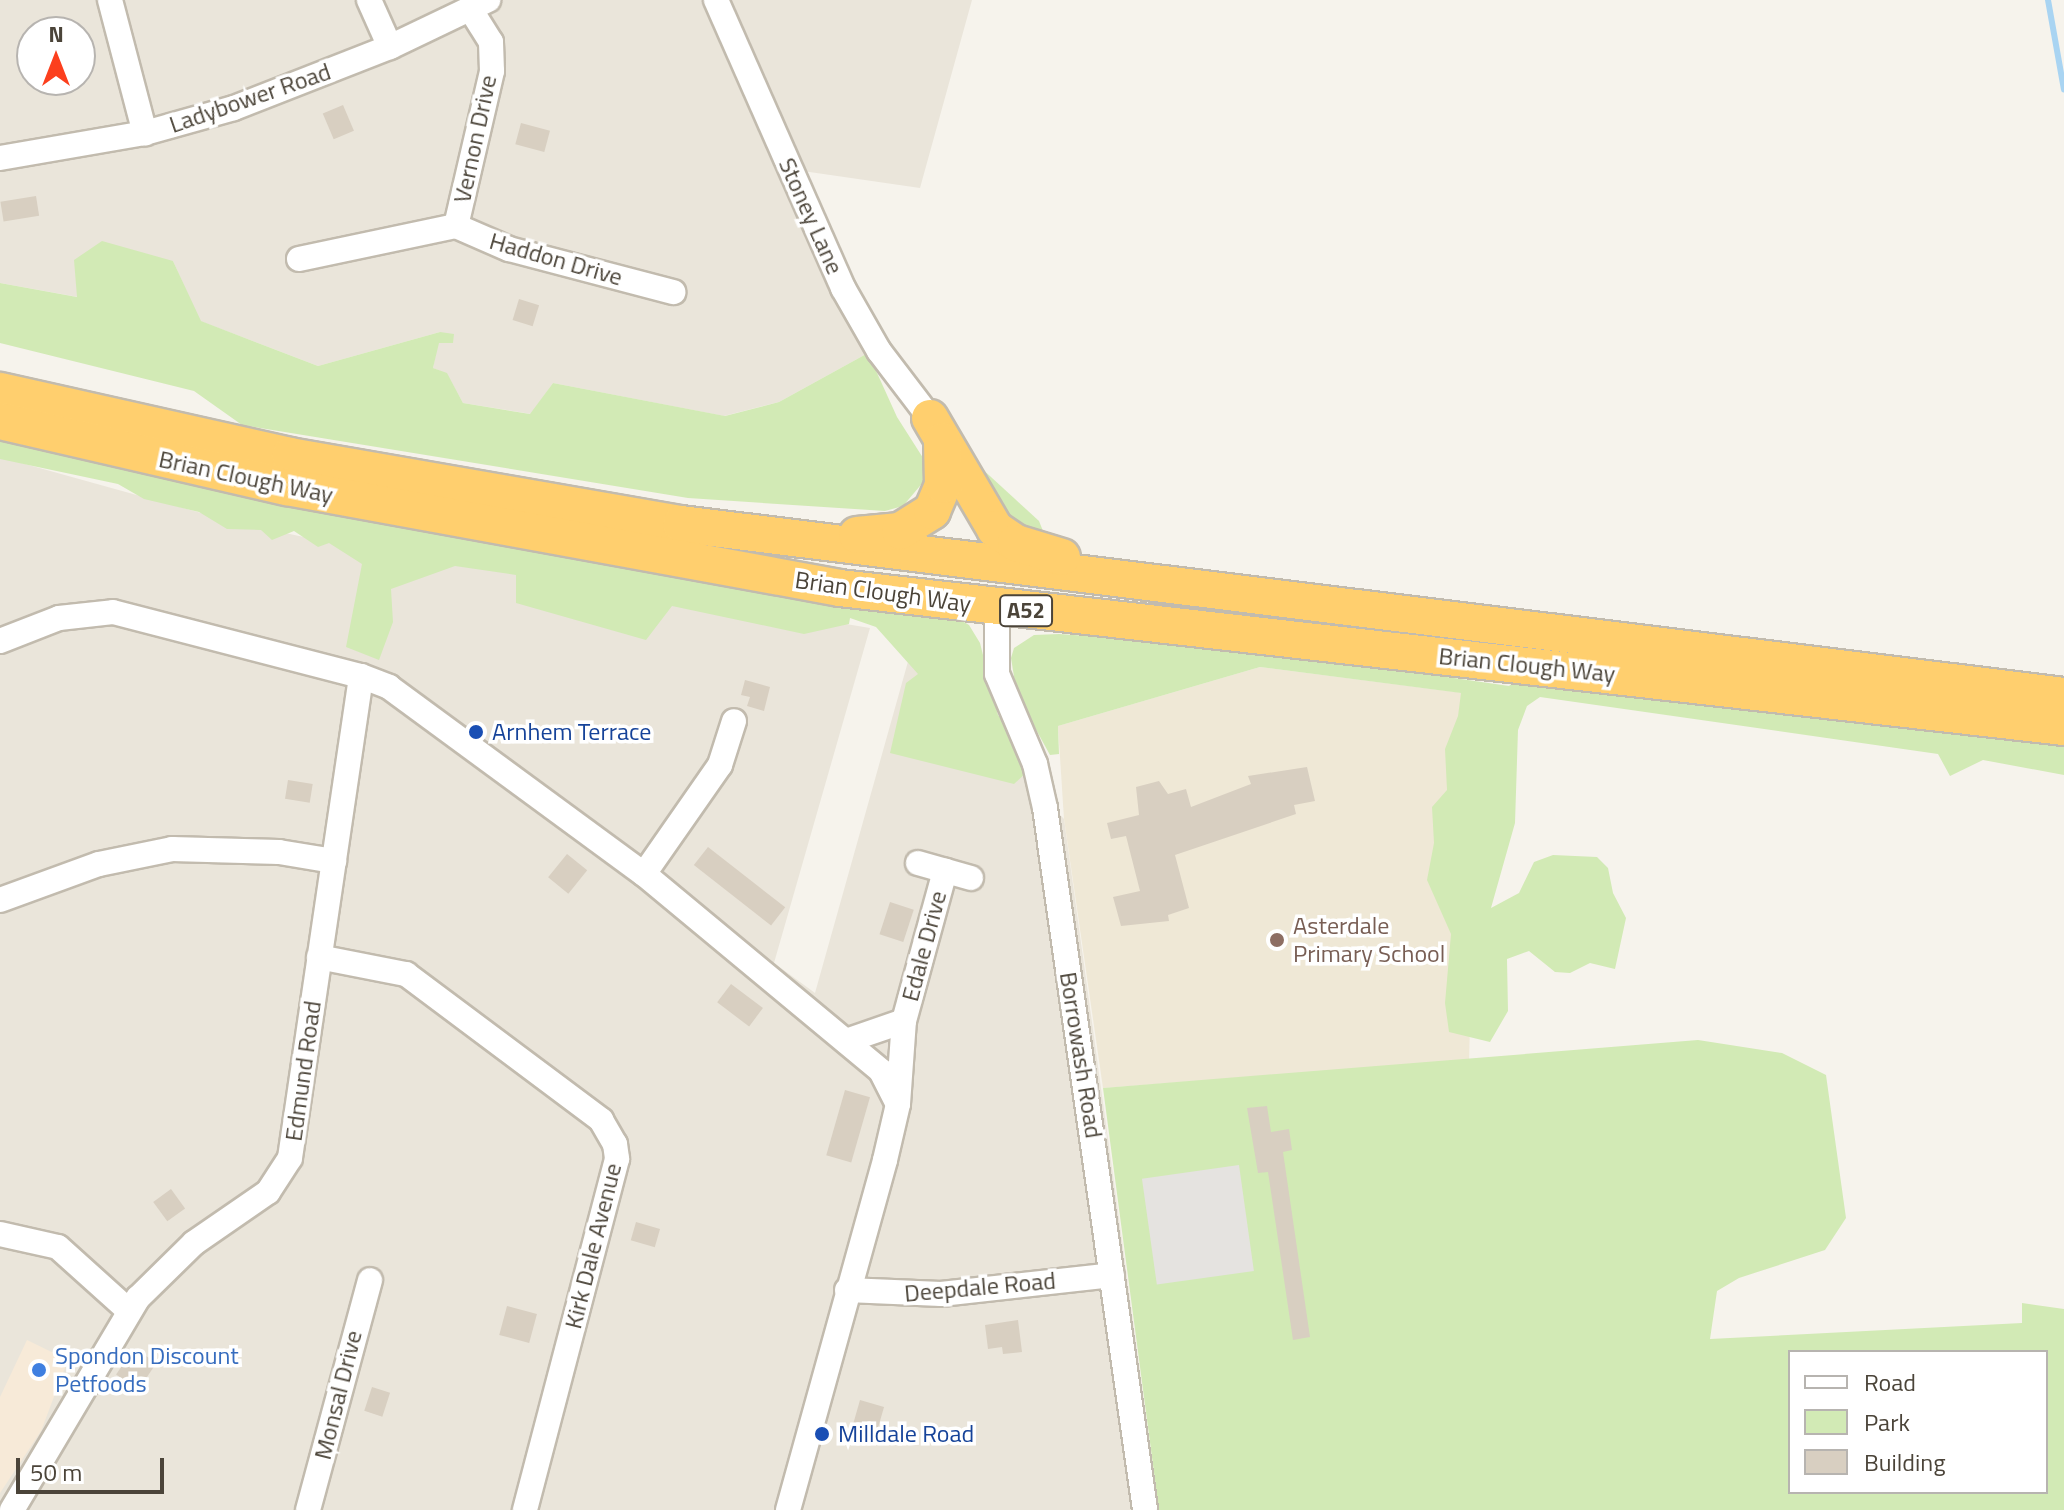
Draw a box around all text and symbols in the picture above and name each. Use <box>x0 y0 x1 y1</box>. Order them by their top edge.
north arrow <box>16 16 96 96</box>
text: N <box>48 17 64 51</box>
street label: Ladybower Road <box>166 57 334 139</box>
street label: Vernon Drive <box>447 73 503 205</box>
street label: Stoney Lane <box>773 153 849 279</box>
street label: Haddon Drive <box>486 226 626 292</box>
street label: Brian Clough Way <box>156 444 336 510</box>
street label: Brian Clough Way <box>793 565 973 619</box>
road number: A52 <box>998 593 1054 629</box>
street label: Brian Clough Way <box>1437 641 1617 689</box>
place label: Arnhem Terrace <box>492 718 651 746</box>
marker: Arnhem Terrace <box>467 723 485 741</box>
street label: Edale Drive <box>895 888 953 1004</box>
place label: Asterdale Primary School <box>1293 912 1445 968</box>
marker: Asterdale Primary School <box>1268 931 1286 949</box>
street label: Borrowash Road <box>1054 970 1108 1140</box>
street label: Edmund Road <box>279 999 327 1143</box>
street label: Kirk Dale Avenue <box>559 1160 627 1332</box>
street label: Deepdale Road <box>903 1266 1057 1308</box>
street label: Monsal Drive <box>308 1327 368 1463</box>
place label: Spondon Discount Petfoods <box>55 1342 239 1398</box>
legend <box>1788 1350 2048 1494</box>
marker: Spondon Discount Petfoods <box>30 1361 48 1379</box>
text: Road <box>1864 1364 1916 1400</box>
text: Park <box>1864 1404 1910 1440</box>
place label: Milldale Road <box>838 1420 974 1448</box>
marker: Milldale Road <box>813 1425 831 1443</box>
scale bar <box>20 1442 168 1492</box>
text: Building <box>1864 1444 1946 1480</box>
text: 50 m <box>30 1454 82 1490</box>

